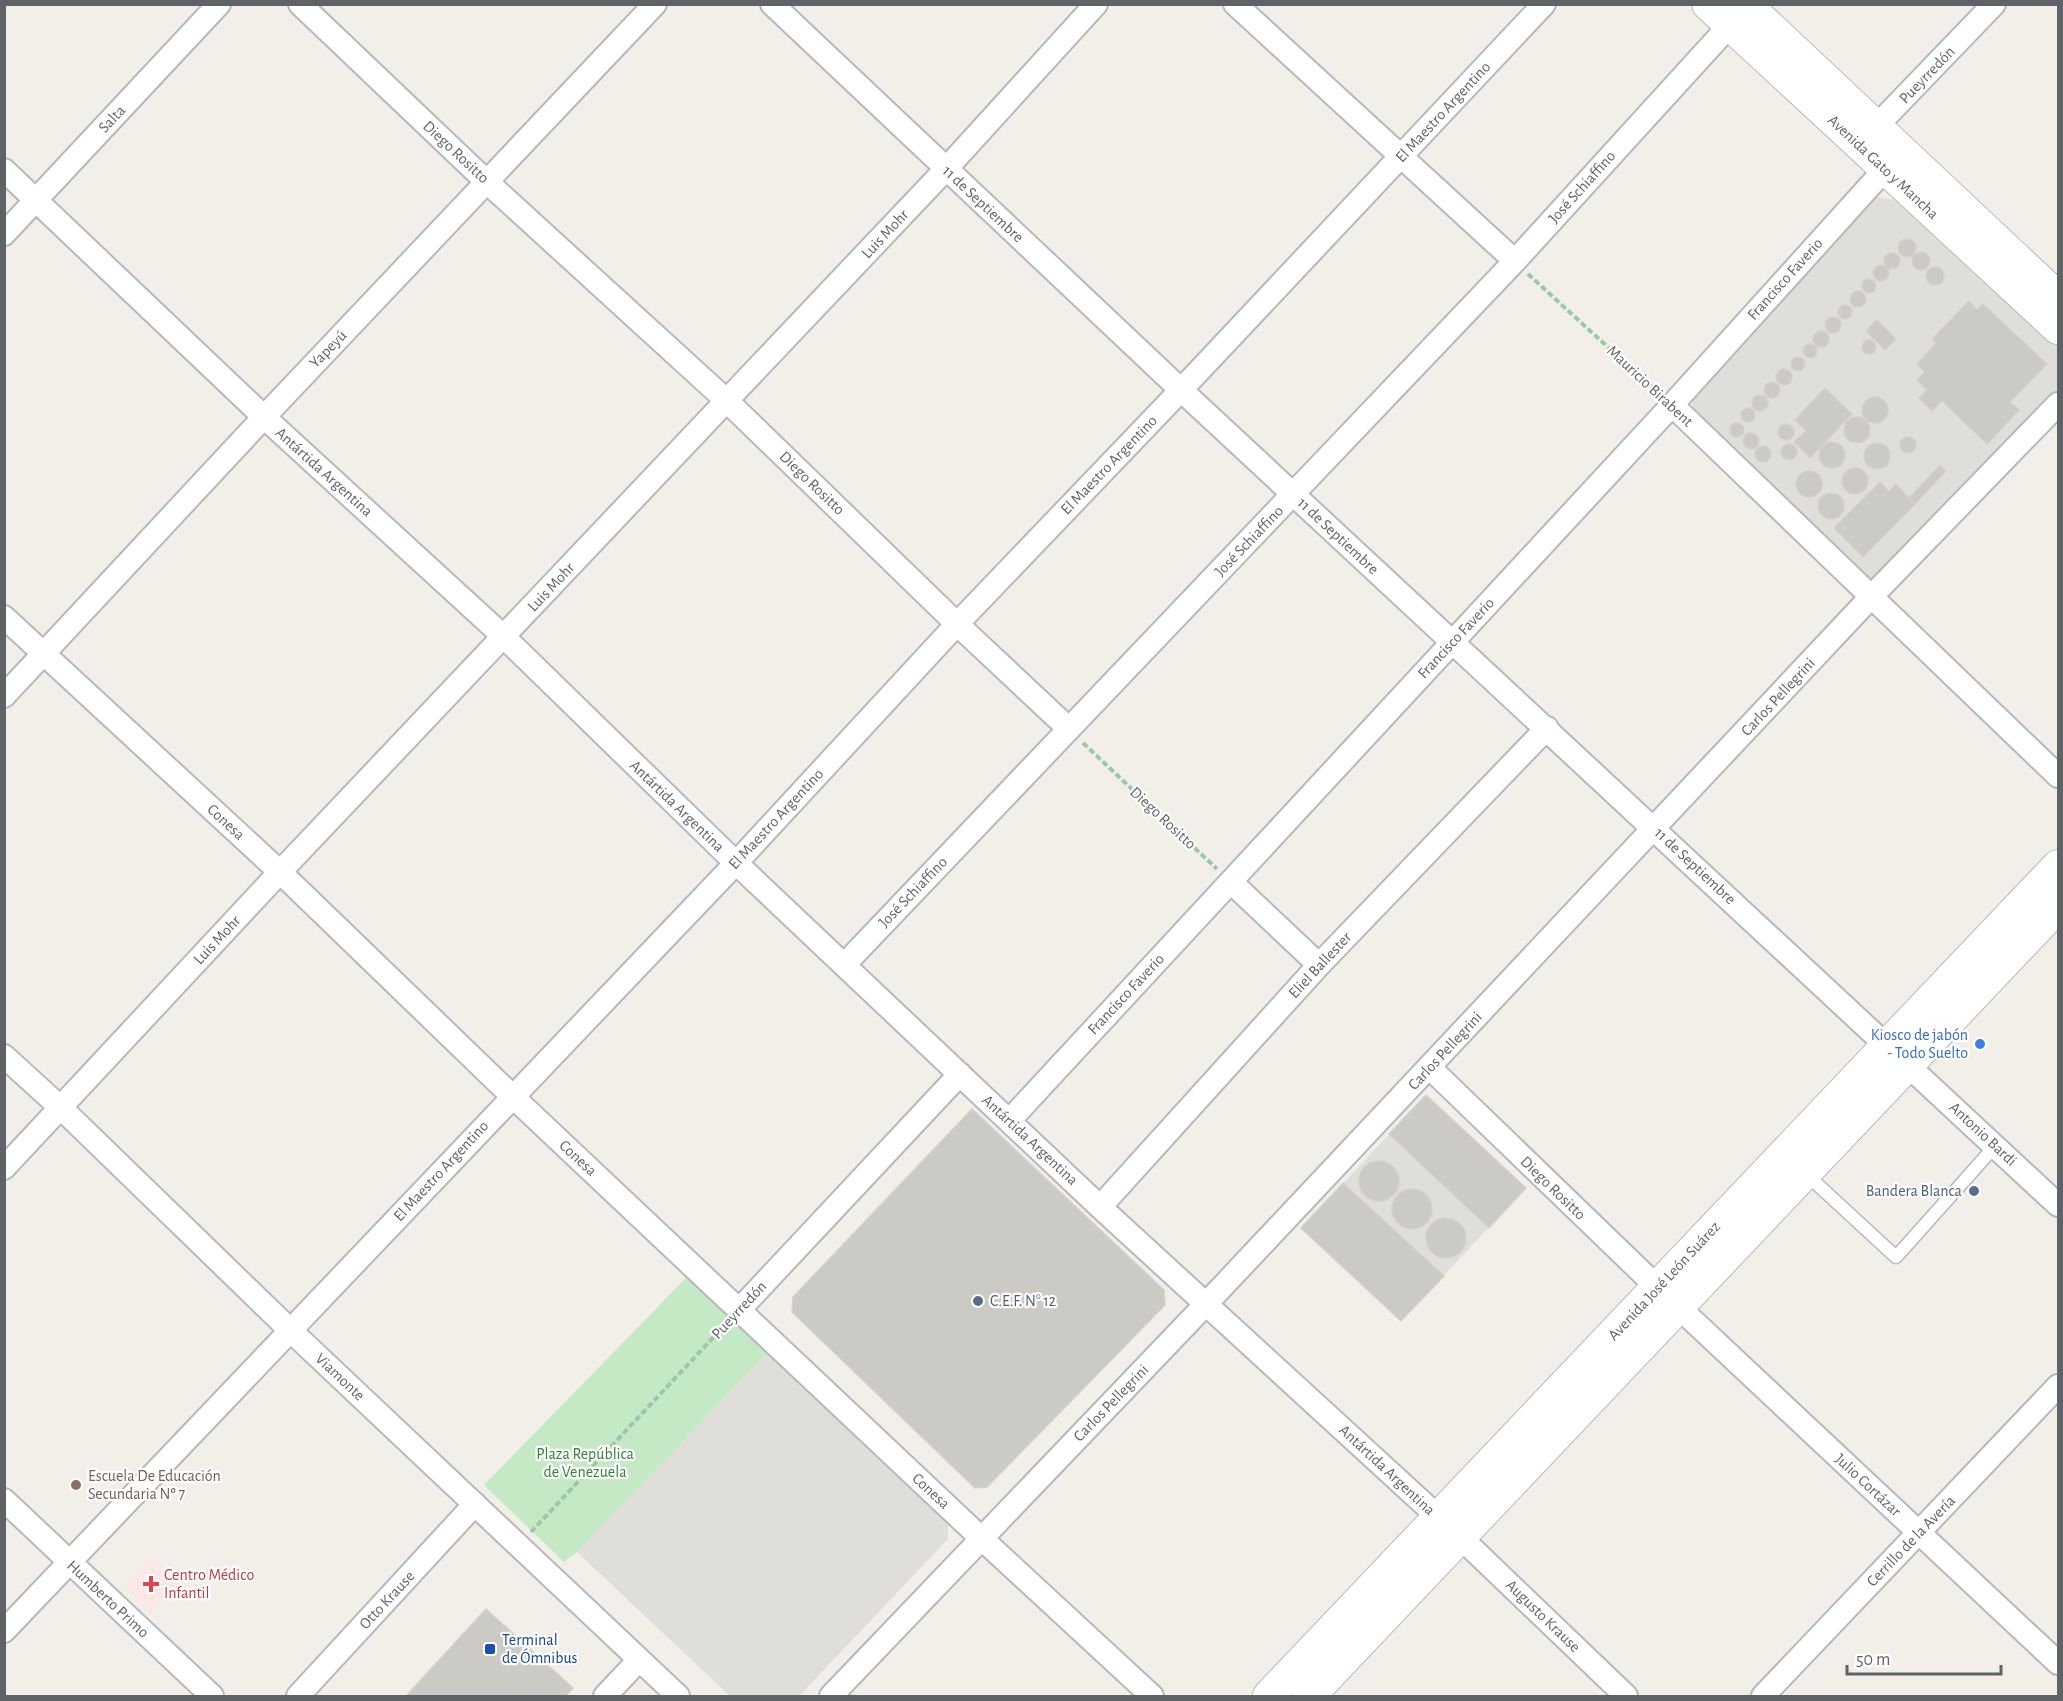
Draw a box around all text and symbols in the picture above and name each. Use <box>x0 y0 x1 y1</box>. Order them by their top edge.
street label: Pueyrredón <box>1896 43 1959 107</box>
street label: El Maestro Argentino <box>1392 59 1494 165</box>
street label: Salta <box>96 102 128 136</box>
street label: Avenida Gato y Mancha <box>1824 112 1941 223</box>
street label: Diego Rositto <box>420 118 492 186</box>
street label: José Schiaffino <box>1546 148 1619 226</box>
street label: 11 de Septiembre <box>939 163 1027 245</box>
street label: Luis Mohr <box>858 206 912 262</box>
street label: Francisco Faverio <box>1744 235 1826 323</box>
street label: Yapeyú <box>307 327 350 372</box>
street label: Mauricio Birabent <box>1604 342 1696 430</box>
street label: El Maestro Argentino <box>1058 412 1160 518</box>
street label: Antártida Argentina <box>272 424 376 520</box>
street label: Diego Rositto <box>776 448 848 518</box>
street label: 11 de Septiembre <box>1294 495 1382 577</box>
street label: José Schiaffino <box>1212 503 1286 579</box>
street label: Luis Mohr <box>524 559 578 615</box>
street label: Francisco Faverio <box>1415 594 1497 681</box>
street label: Carlos Pellegrini <box>1738 655 1818 739</box>
street label: Antártida Argentina <box>627 757 727 855</box>
street label: El Maestro Argentino <box>725 766 827 872</box>
street label: Diego Rositto <box>1127 784 1199 852</box>
street label: Conesa <box>204 801 248 843</box>
street label: 11 de Septiembre <box>1651 825 1739 907</box>
street label: José Schiaffino <box>876 854 950 930</box>
street label: Luis Mohr <box>190 912 244 968</box>
street label: Eliel Ballester <box>1285 928 1355 1001</box>
street label: Francisco Faverio <box>1085 950 1167 1037</box>
street label: Carlos Pellegrini <box>1405 1009 1485 1093</box>
place label: Kiosco de jabón - Todo Suelto <box>1871 1027 1968 1061</box>
marker: Kiosco de jabón - Todo Suelto <box>1973 1037 1987 1051</box>
street label: Antártida Argentina <box>979 1092 1081 1188</box>
street label: Antonio Bardi <box>1946 1099 2020 1169</box>
street label: El Maestro Argentino <box>390 1118 492 1224</box>
street label: Conesa <box>556 1137 600 1179</box>
street label: Diego Rositto <box>1517 1153 1589 1223</box>
place label: Bandera Blanca <box>1866 1183 1962 1199</box>
marker: Bandera Blanca <box>1967 1184 1981 1198</box>
street label: Avenida José León Suárez <box>1605 1218 1723 1344</box>
street label: Pueyrredón <box>708 1278 770 1343</box>
place label: C.E.F. N° 12 <box>990 1293 1056 1309</box>
marker: C.E.F. N° 12 <box>971 1294 985 1308</box>
street label: Viamonte <box>312 1350 368 1404</box>
street label: Carlos Pellegrini <box>1070 1361 1152 1445</box>
street label: Antártida Argentina <box>1336 1422 1438 1518</box>
park label: Plaza República de Venezuela <box>536 1446 634 1480</box>
street label: Julio Cortázar <box>1832 1451 1905 1520</box>
place label: Escuela De Educación Secundaria Nº 7 <box>88 1468 221 1502</box>
street label: Conesa <box>909 1470 953 1512</box>
marker: Escuela De Educación Secundaria Nº 7 <box>69 1478 83 1492</box>
street label: Cerrillo de la Avería <box>1864 1492 1958 1590</box>
street label: Humberto Primo <box>64 1557 152 1641</box>
place label: Centro Médico Infantil <box>164 1567 254 1601</box>
street label: Otto Krause <box>356 1568 418 1632</box>
marker: Centro Médico Infantil <box>142 1575 160 1593</box>
street label: Augusto Krause <box>1503 1577 1583 1655</box>
place label: Terminal de Ómnibus <box>502 1632 578 1666</box>
scale bar <box>1847 1638 2002 1676</box>
marker: Terminal de Ómnibus <box>483 1642 497 1656</box>
text: 50 m <box>1856 1651 1890 1669</box>

